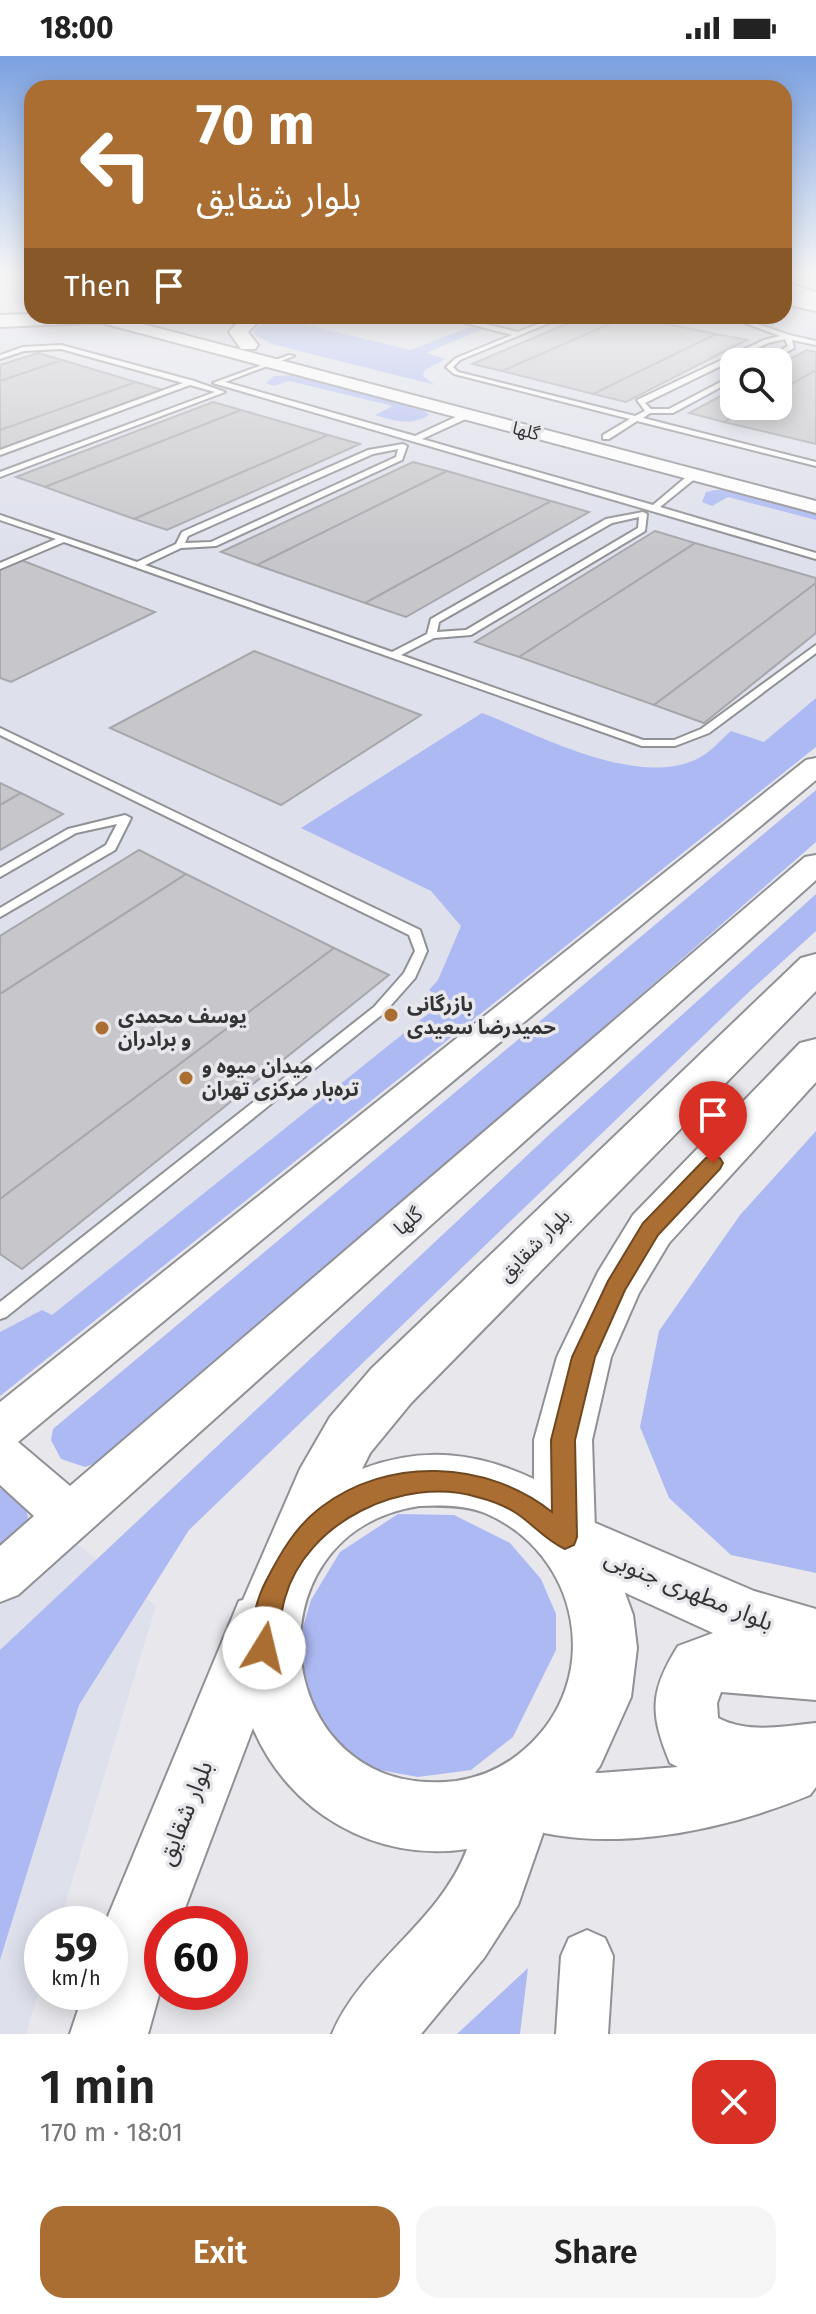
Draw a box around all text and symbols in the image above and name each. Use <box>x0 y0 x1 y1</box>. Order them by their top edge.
text: 18:00 <box>40 10 114 46</box>
text: 70 m <box>196 92 315 159</box>
icon: left <box>64 112 168 216</box>
text: بلوار شقایق <box>196 175 361 219</box>
icon: arrive <box>147 264 191 308</box>
text: Then <box>64 268 131 304</box>
map controls <box>720 348 792 420</box>
button: search <box>720 348 792 420</box>
street label: گلها <box>510 417 543 445</box>
place label: بازرگانی حمیدرضا سعیدی <box>407 992 556 1039</box>
place label: یوسف محمدی و برادران <box>118 1004 247 1051</box>
marker: بازرگانی حمیدرضا سعیدی <box>382 1006 400 1024</box>
marker: یوسف محمدی و برادران <box>93 1019 111 1037</box>
place label: میدان میوه و تره‌بار مرکزی تهران <box>202 1054 359 1101</box>
marker: میدان میوه و تره‌بار مرکزی تهران <box>177 1069 195 1087</box>
pin <box>679 1081 747 1163</box>
icon: arrive <box>691 1093 735 1137</box>
street label: گلها <box>389 1202 428 1240</box>
street label: بلوار شقایق <box>493 1204 576 1287</box>
street label: بلوار مطهری جنوبی <box>600 1543 778 1637</box>
position arrow <box>222 1606 306 1690</box>
street label: بلوار شقایق <box>151 1757 220 1870</box>
speed limit sign: 60 <box>144 1906 248 2010</box>
text: 59 <box>54 1924 98 1972</box>
text: km/h <box>51 1966 101 1990</box>
text: 1 min <box>40 2058 156 2116</box>
button: close <box>692 2060 776 2144</box>
text: 170 m · 18:01 <box>40 2117 183 2148</box>
button: Exit <box>40 2206 400 2298</box>
button: Share <box>416 2206 776 2298</box>

